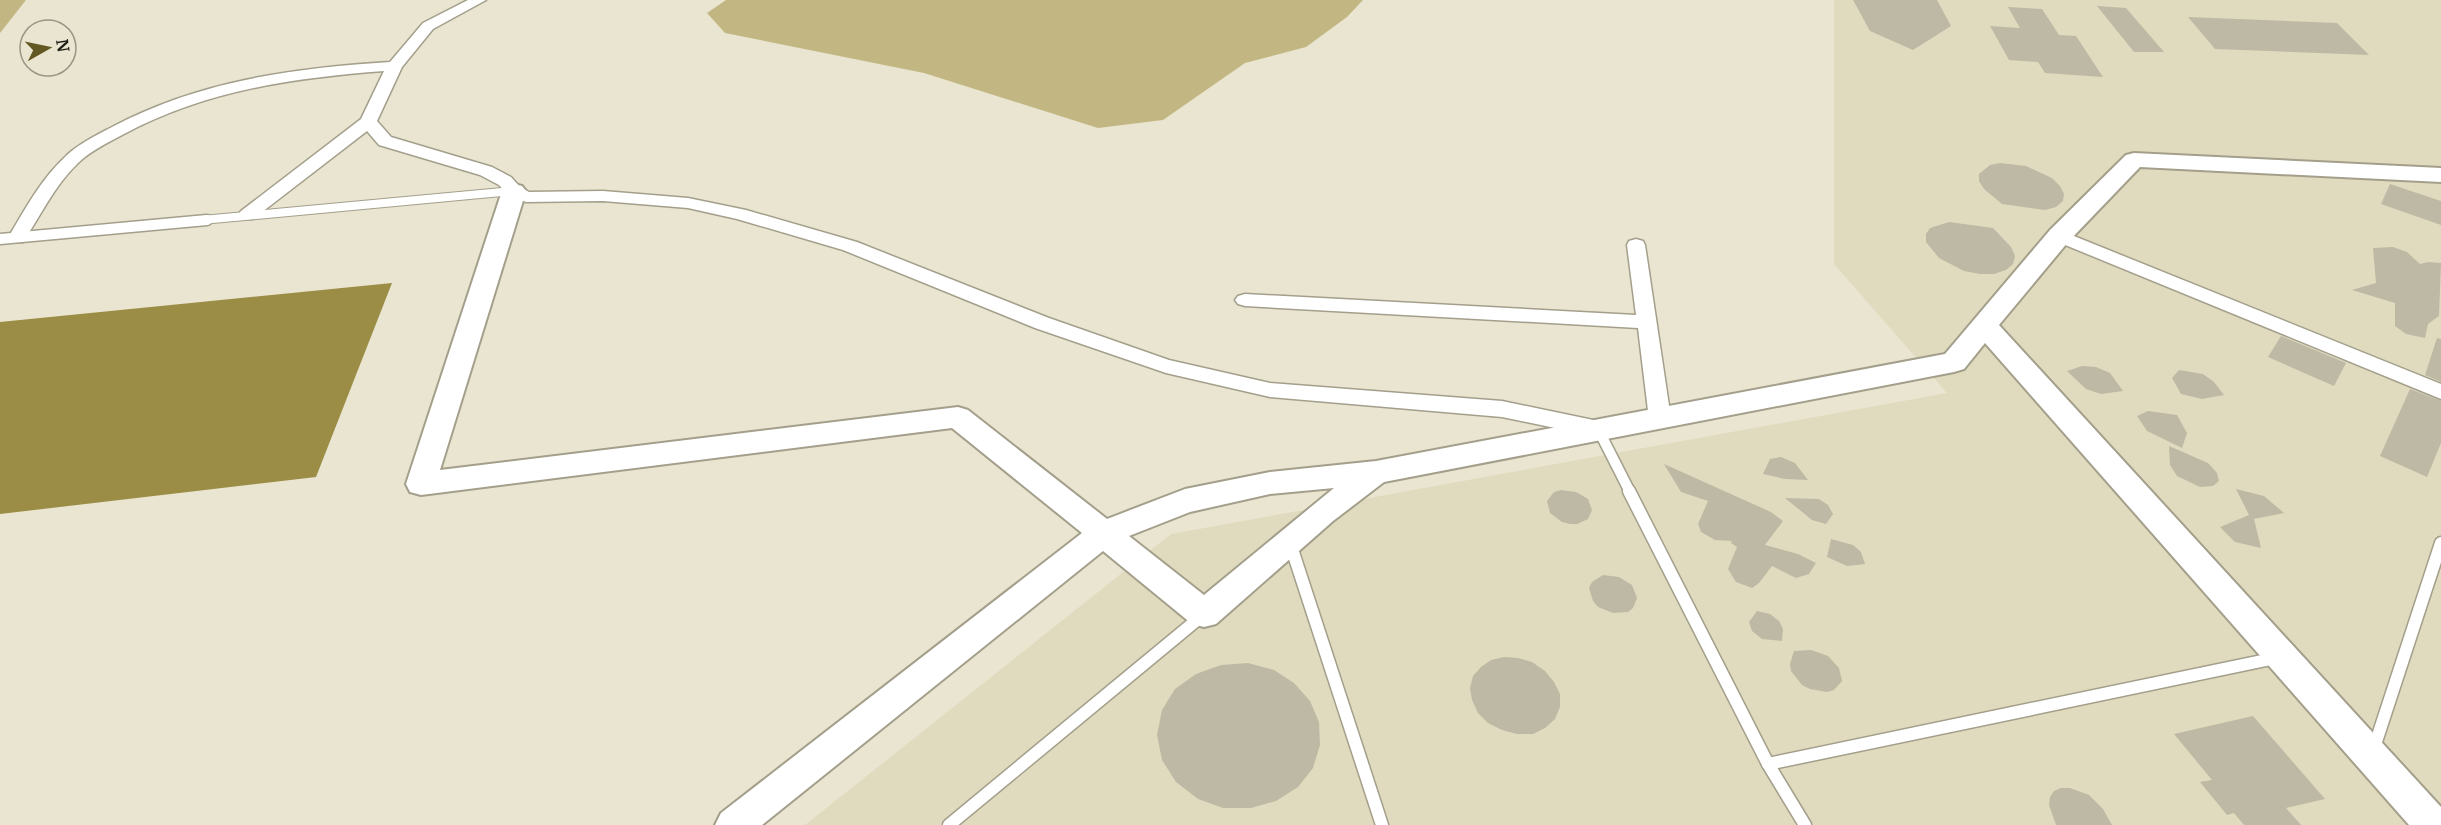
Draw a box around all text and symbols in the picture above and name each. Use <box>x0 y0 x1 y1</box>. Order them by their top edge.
north arrow <box>18 18 78 78</box>
text: N <box>52 38 74 54</box>

